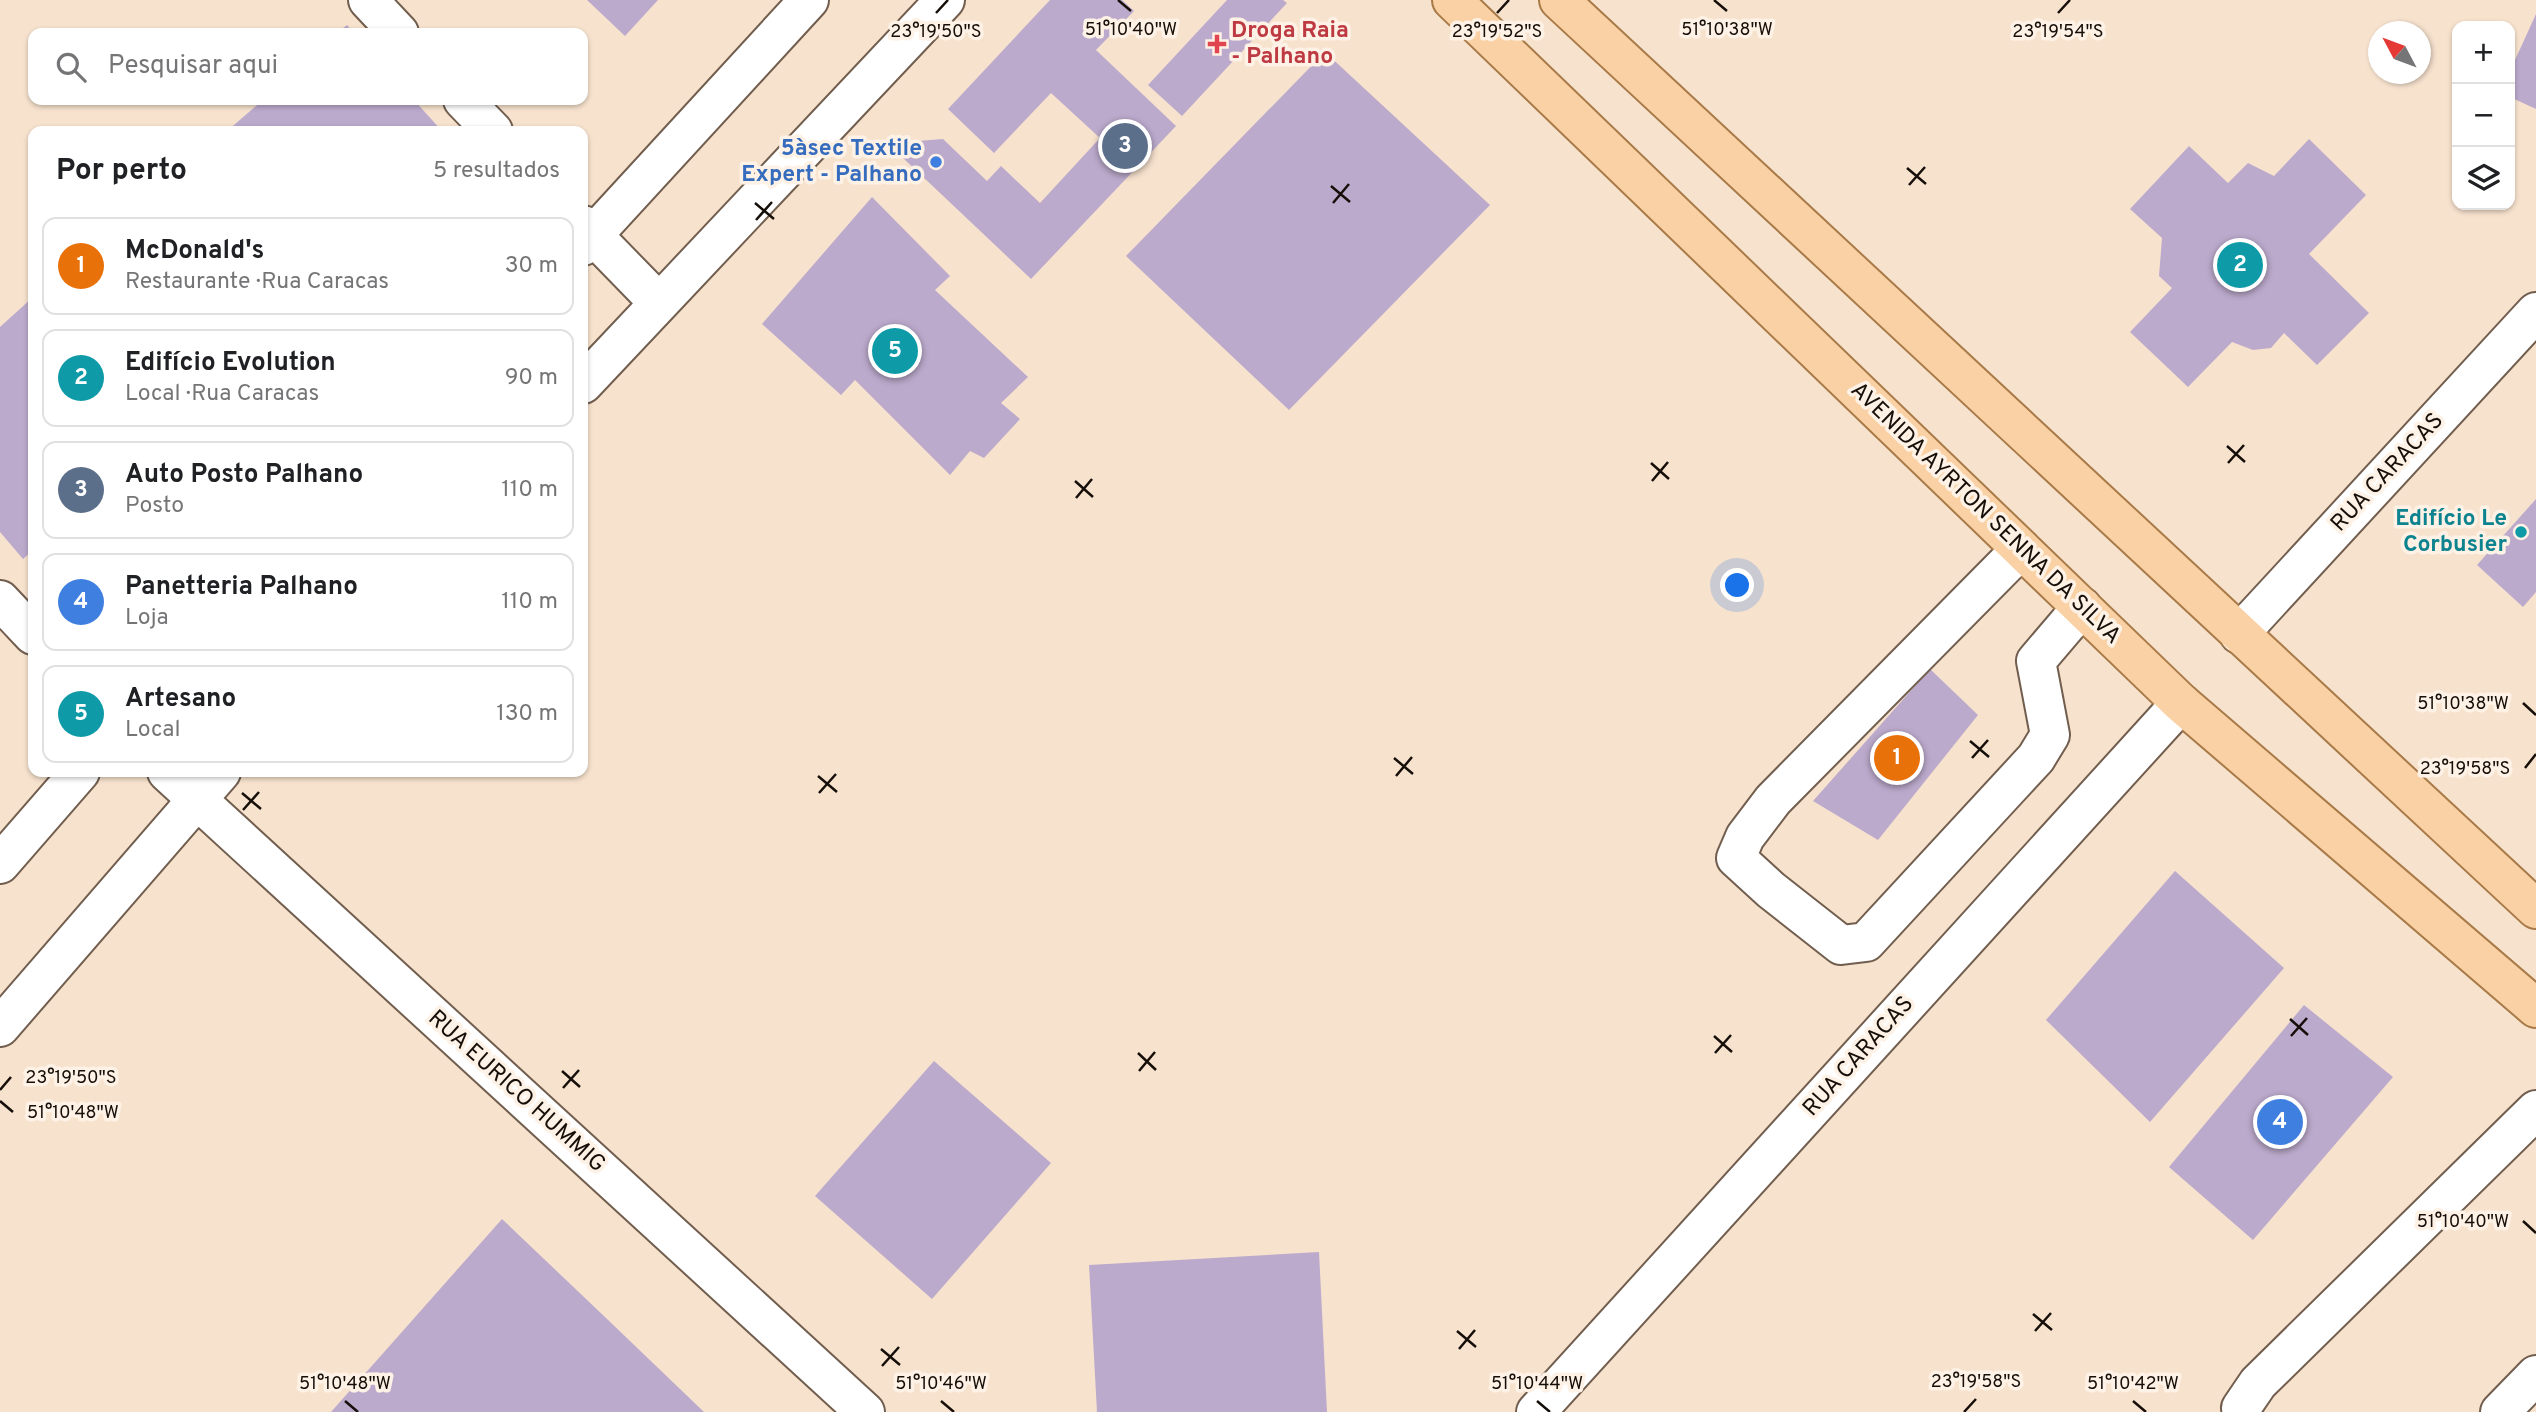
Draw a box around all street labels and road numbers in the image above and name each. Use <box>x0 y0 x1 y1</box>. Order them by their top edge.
street label: AVENIDA AYRTON SENNA DA SILVA <box>1844 377 2126 651</box>
street label: RUA CARACAS <box>2325 407 2451 539</box>
street label: RUA CARACAS <box>1797 991 1921 1123</box>
street label: RUA EURICO HUMMIG <box>421 1005 611 1179</box>

